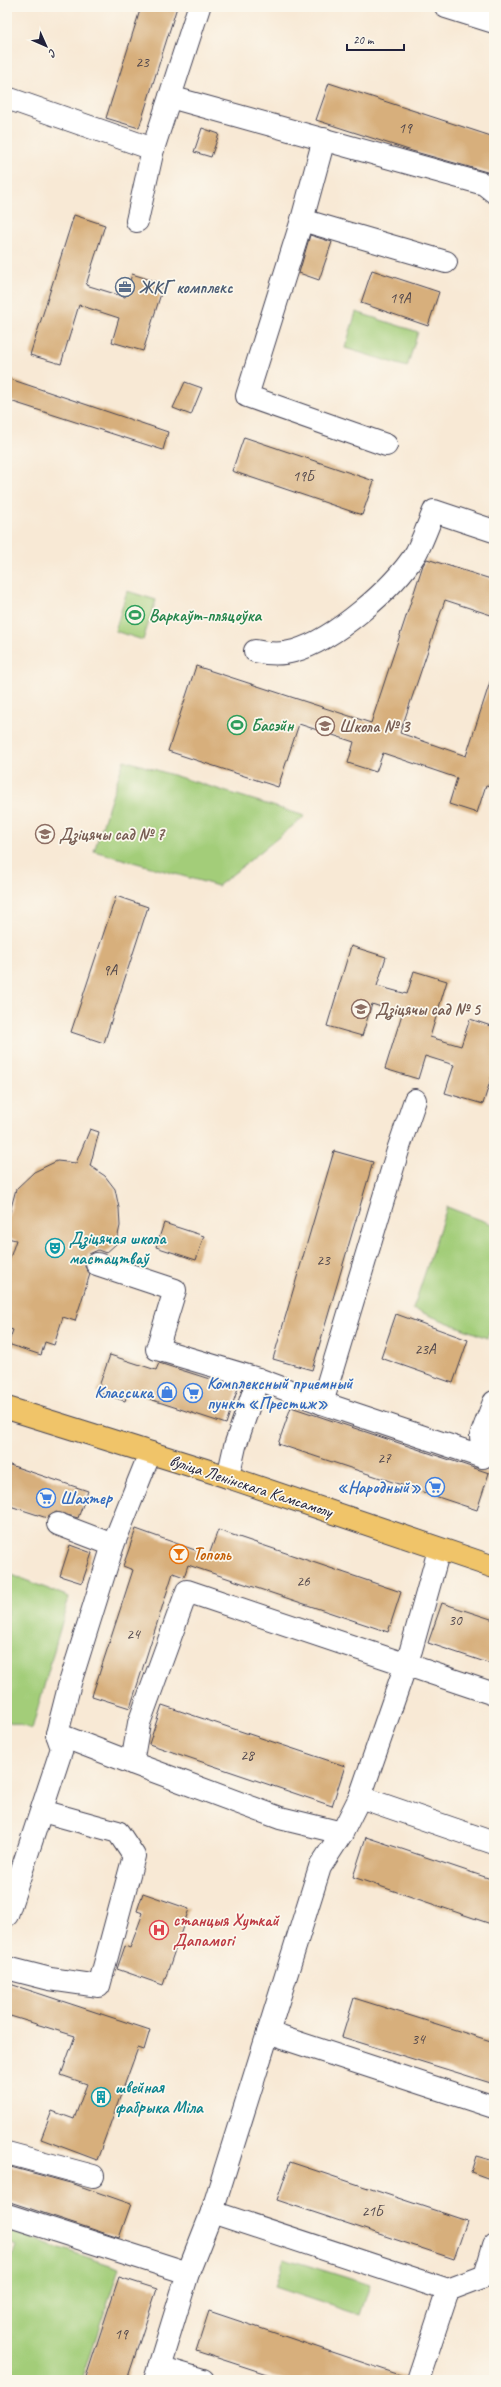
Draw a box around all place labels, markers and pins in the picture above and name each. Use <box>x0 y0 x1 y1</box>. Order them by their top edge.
office icon: ЖКГ комплекс <box>114 276 136 298</box>
place label: ЖКГ комплекс <box>139 277 234 298</box>
sports icon: Варкаўт-пляцоўка <box>124 604 146 626</box>
place label: Варкаўт-пляцоўка <box>149 605 263 626</box>
sports icon: Басэйн <box>226 714 248 736</box>
place label: Басэйн <box>251 715 295 736</box>
school or university icon: Школа № 3 <box>314 715 336 737</box>
place label: Школа № 3 <box>339 716 411 737</box>
school or university icon: Дзіцячы сад № 7 <box>34 823 56 845</box>
place label: Дзіцячы сад № 7 <box>59 824 167 846</box>
school or university icon: Дзіцячы сад № 5 <box>350 998 372 1020</box>
place label: Дзіцячы сад № 5 <box>375 999 482 1021</box>
place label: Дзіцячая школа мастацтваў <box>69 1228 167 1269</box>
theatre icon: Дзіцячая школа мастацтваў <box>44 1237 66 1259</box>
place label: Комплексный приемный пункт «Престиж» <box>207 1373 354 1414</box>
shop icon: Классика <box>156 1381 178 1403</box>
place label: Классика <box>94 1382 155 1403</box>
supermarket icon: Комплексный приемный пункт «Престиж» <box>182 1382 204 1404</box>
supermarket icon: «Народный» <box>424 1476 446 1498</box>
place label: «Народный» <box>337 1477 421 1498</box>
supermarket icon: Шахтер <box>35 1487 57 1509</box>
place label: Шахтер <box>60 1488 114 1509</box>
bar icon: Тополь <box>168 1543 190 1565</box>
place label: Тополь <box>193 1544 232 1565</box>
place label: станцыя Хуткай Дапамогі <box>173 1910 280 1951</box>
hospital icon: станцыя Хуткай Дапамогі <box>148 1919 170 1941</box>
place label: швейная фабрыка Міла <box>115 2077 204 2118</box>
building icon: швейная фабрыка Міла <box>90 2086 112 2108</box>

